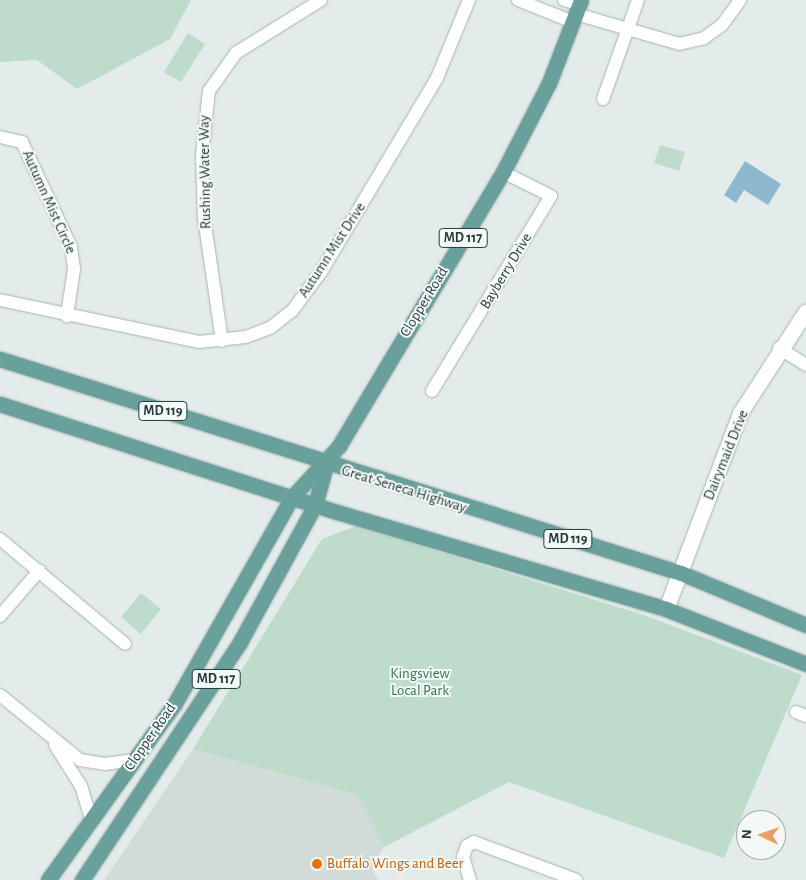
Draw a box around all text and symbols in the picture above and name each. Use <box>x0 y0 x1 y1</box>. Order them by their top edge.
street label: Rushing Water Way <box>195 115 215 229</box>
street label: Autumn Mist Circle <box>18 148 80 256</box>
street label: Autumn Mist Drive <box>295 199 369 301</box>
road number: MD 117 <box>438 227 488 250</box>
street label: Bayberry Drive <box>476 230 536 312</box>
street label: Clopper Road <box>396 264 452 340</box>
road number: MD 119 <box>138 400 188 422</box>
street label: Dairymaid Drive <box>700 407 752 503</box>
street label: Great Seneca Highway <box>339 461 469 517</box>
road number: MD 119 <box>543 528 593 550</box>
park label: Kingsview Local Park <box>390 664 450 699</box>
road number: MD 117 <box>191 668 241 691</box>
street label: Clopper Road <box>120 700 180 774</box>
north arrow <box>736 810 786 860</box>
text: N <box>740 829 754 840</box>
place label: Buffalo Wings and Beer <box>327 855 463 873</box>
marker: Buffalo Wings and Beer <box>311 858 323 870</box>

